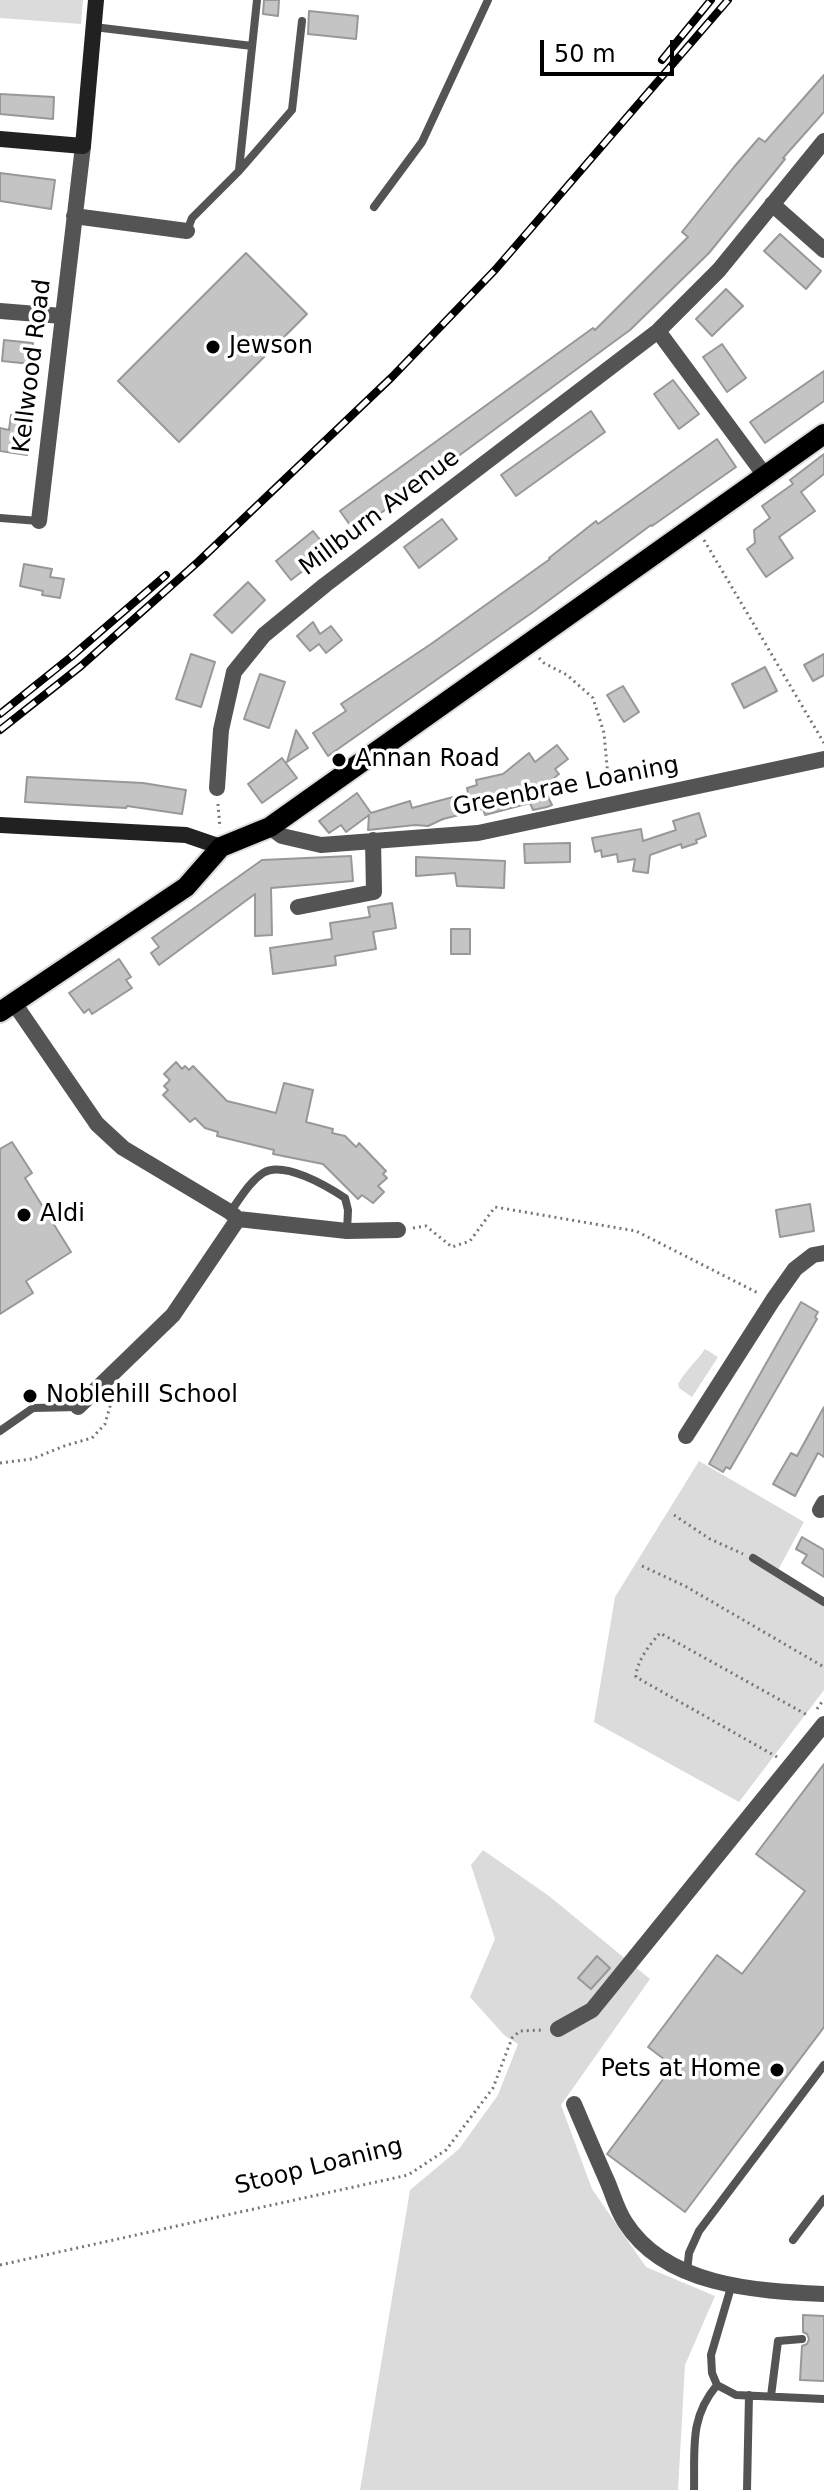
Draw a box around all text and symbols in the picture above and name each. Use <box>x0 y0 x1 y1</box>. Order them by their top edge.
scale bar <box>544 24 678 74</box>
text: 50 m <box>554 40 616 68</box>
street label: Kellwood Road <box>8 278 58 454</box>
place label: Jewson <box>229 333 313 361</box>
marker: Jewson <box>204 338 222 356</box>
street label: Millburn Avenue <box>294 444 466 582</box>
place label: Annan Road <box>355 746 500 774</box>
marker: Annan Road <box>330 751 348 769</box>
street label: Greenbrae Loaning <box>451 751 681 823</box>
place label: Aldi <box>40 1201 85 1229</box>
marker: Aldi <box>15 1206 33 1224</box>
place label: Noblehill School <box>46 1382 238 1410</box>
marker: Noblehill School <box>21 1387 39 1405</box>
place label: Pets at Home <box>600 2056 761 2084</box>
marker: Pets at Home <box>768 2061 786 2079</box>
street label: Stoop Loaning <box>232 2132 406 2202</box>

